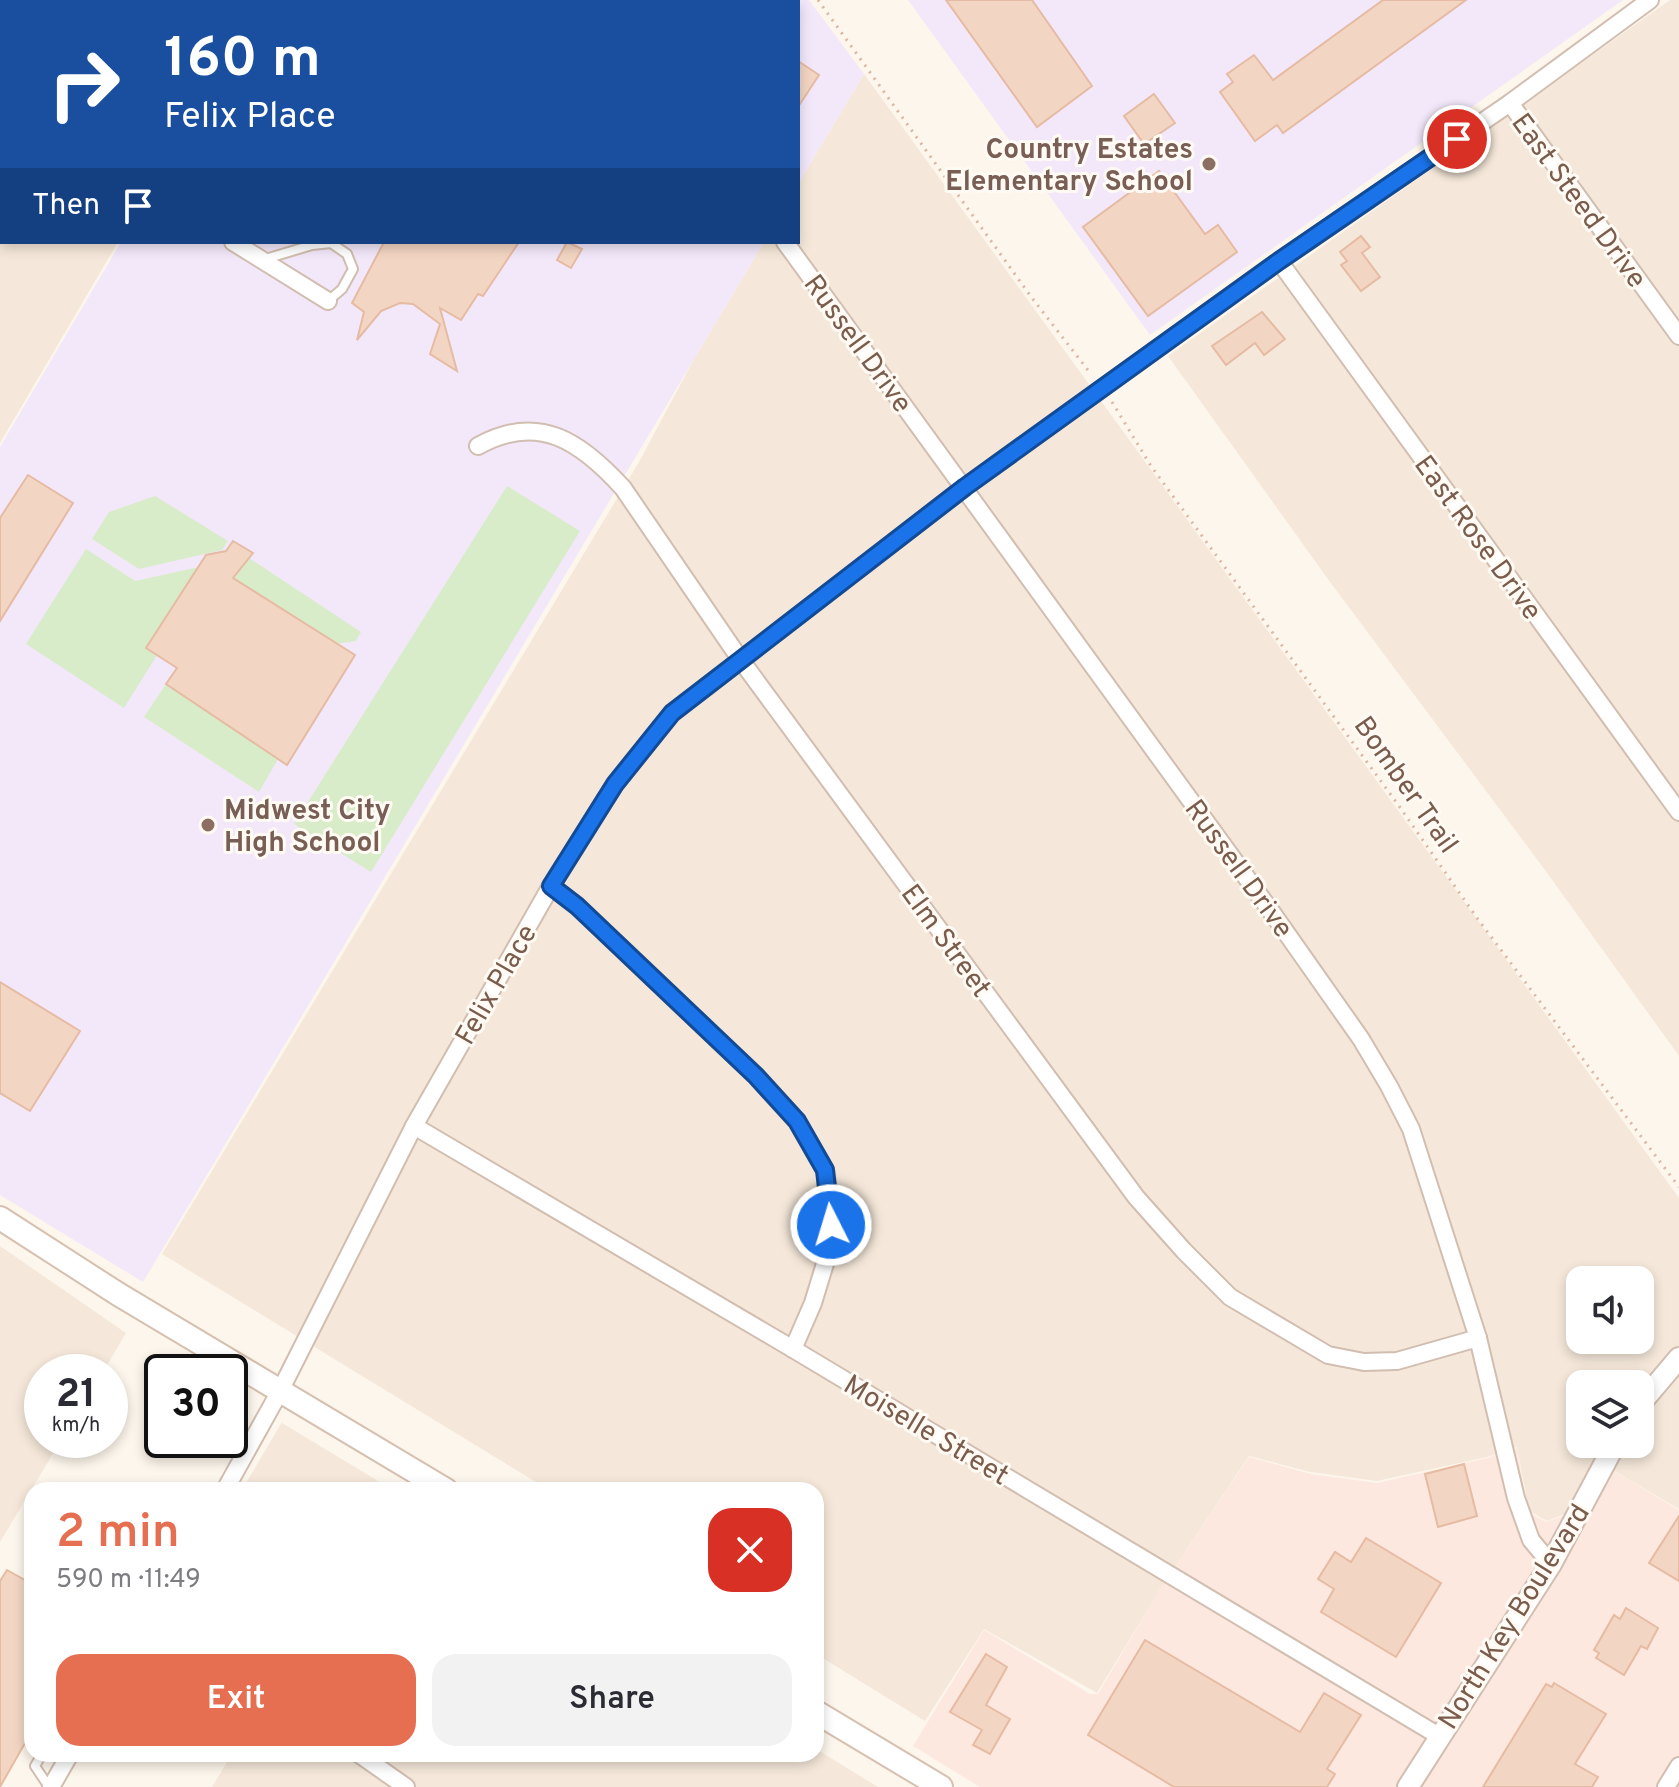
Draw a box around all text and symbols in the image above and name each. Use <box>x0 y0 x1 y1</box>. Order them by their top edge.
text: 160 m <box>164 26 321 96</box>
icon: right <box>32 32 136 136</box>
text: Felix Place <box>164 95 336 141</box>
pin <box>1423 105 1491 173</box>
street label: East Steed Drive <box>1502 107 1653 296</box>
icon: arrive <box>1435 117 1479 161</box>
place label: Country Estates Elementary School <box>945 133 1193 201</box>
marker: Country Estates Elementary School <box>1200 155 1218 173</box>
icon: arrive <box>116 184 160 228</box>
text: Then <box>32 188 100 225</box>
street label: Russell Drive <box>794 268 919 421</box>
street label: East Rose Drive <box>1405 449 1549 628</box>
street label: Bomber Trail <box>1344 710 1465 861</box>
street label: Russell Drive <box>1175 793 1300 946</box>
place label: Midwest City High School <box>224 794 391 862</box>
marker: Midwest City High School <box>199 816 217 834</box>
street label: Elm Street <box>891 878 998 1006</box>
street label: Felix Place <box>449 919 547 1052</box>
position arrow <box>789 1183 873 1267</box>
map controls <box>1566 1266 1654 1458</box>
button: sound <box>1566 1266 1654 1354</box>
speed limit sign: 30 <box>144 1354 248 1458</box>
street label: Moiselle Street <box>836 1368 1015 1495</box>
button: layers <box>1566 1370 1654 1458</box>
text: 21 <box>56 1371 96 1421</box>
text: km/h <box>52 1413 100 1439</box>
street label: North Key Boulevard <box>1432 1498 1600 1737</box>
text: 2 min <box>56 1504 180 1564</box>
button: close <box>708 1508 792 1592</box>
text: 590 m · 11:49 <box>56 1564 201 1597</box>
button: Exit <box>56 1654 416 1746</box>
button: Share <box>432 1654 792 1746</box>

